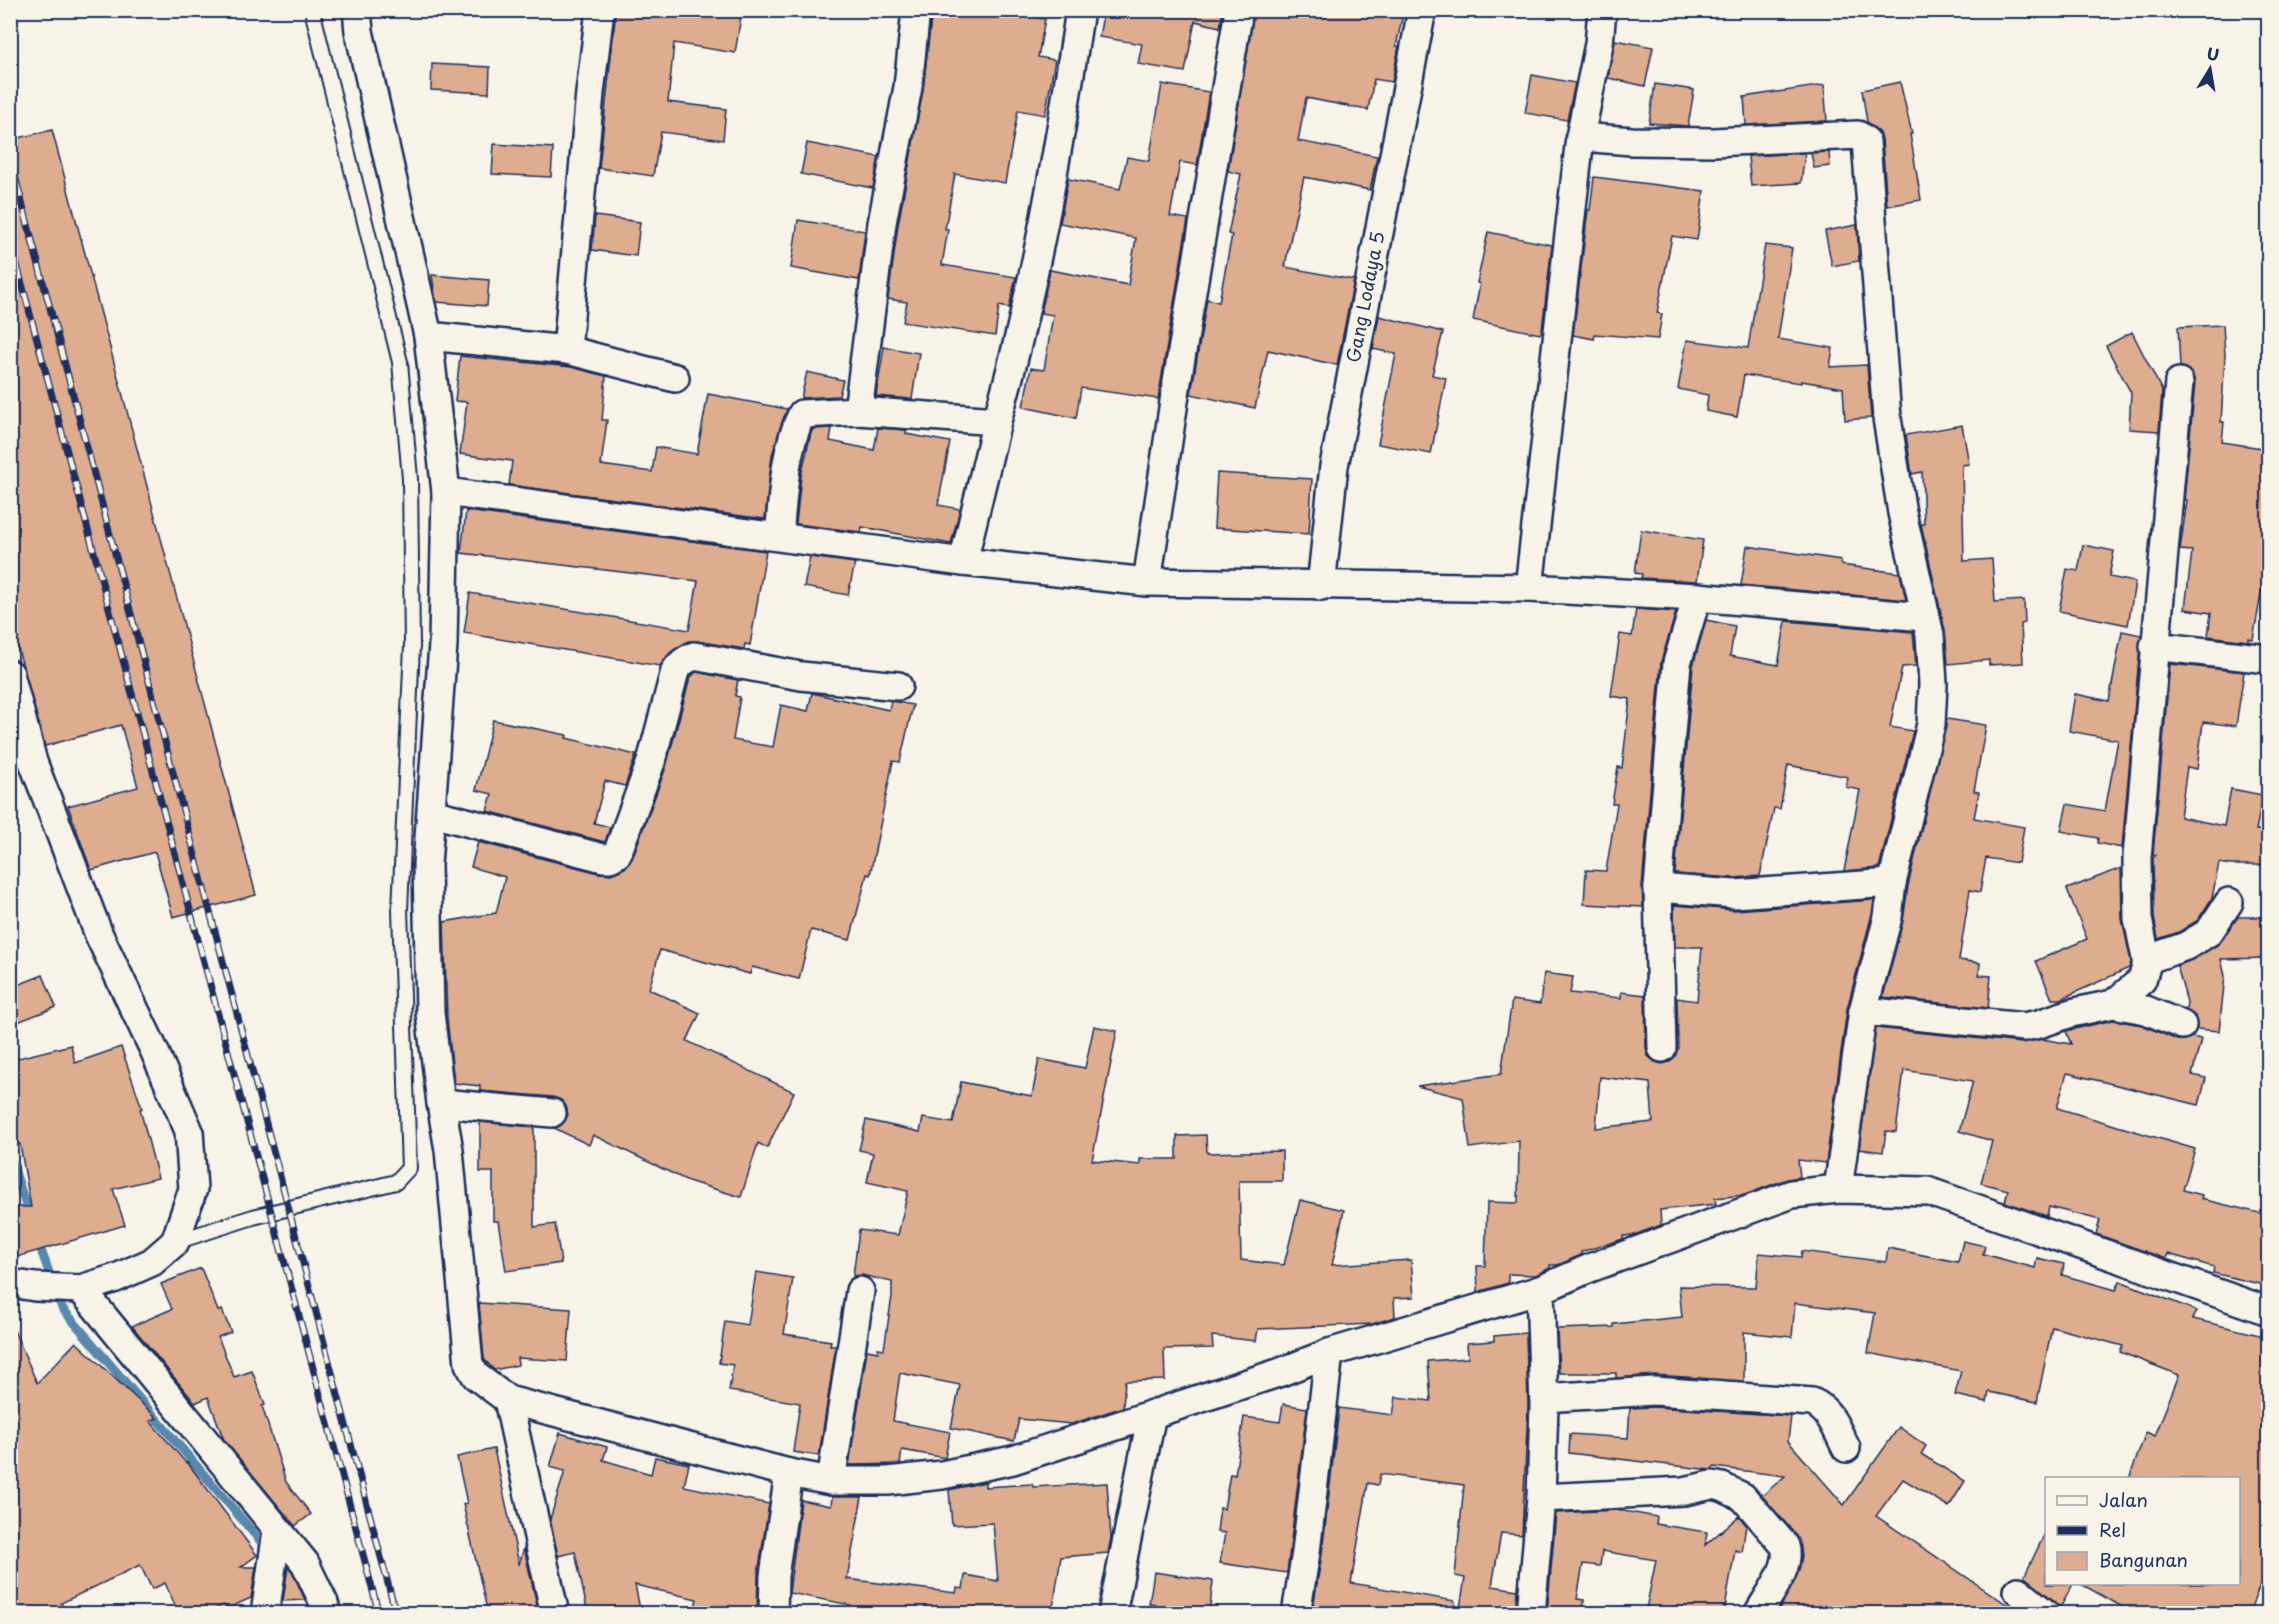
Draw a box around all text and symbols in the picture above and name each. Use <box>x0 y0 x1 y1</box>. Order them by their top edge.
north arrow <box>2180 39 2240 99</box>
text: U <box>2205 40 2221 66</box>
street label: Gang Lodaya 5 <box>1339 229 1390 365</box>
legend <box>2045 1477 2240 1585</box>
text: Jalan <box>2099 1486 2148 1513</box>
text: Rel <box>2099 1516 2126 1543</box>
text: Bangunan <box>2099 1546 2188 1573</box>

